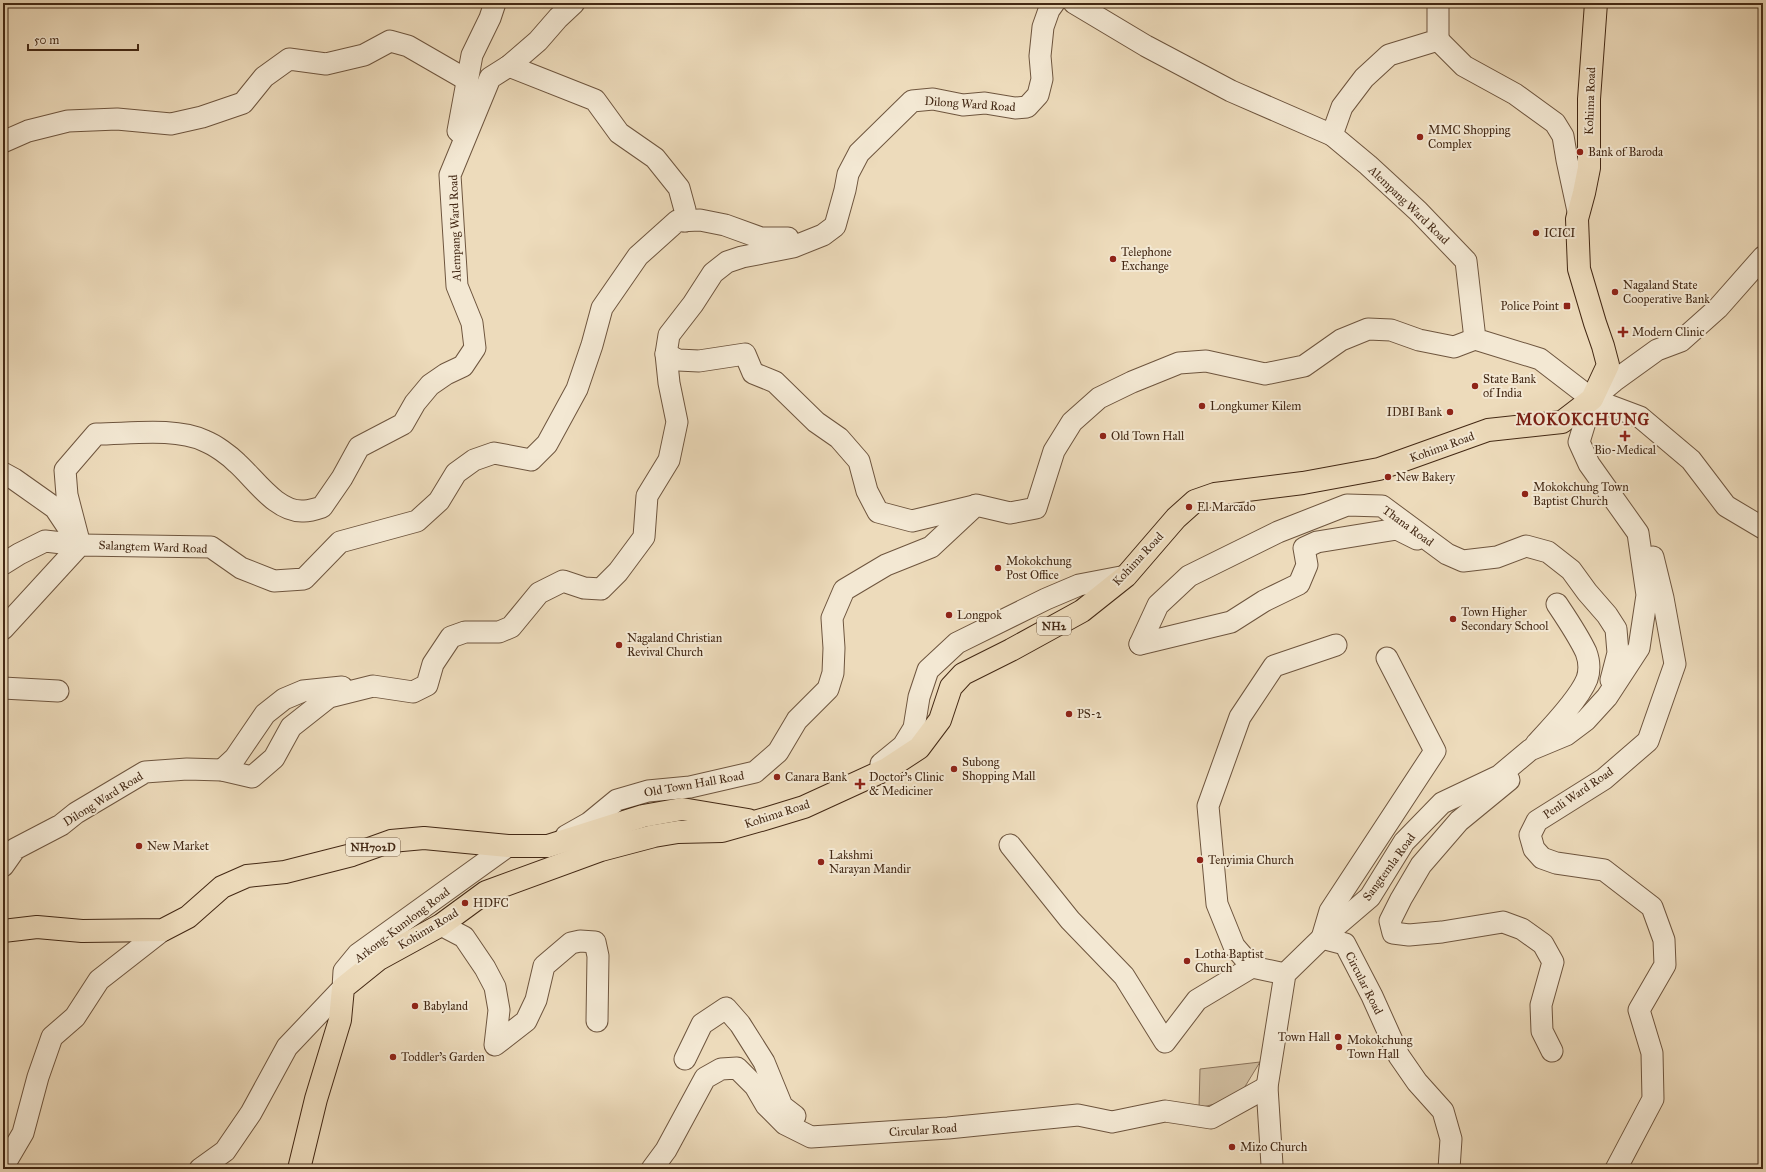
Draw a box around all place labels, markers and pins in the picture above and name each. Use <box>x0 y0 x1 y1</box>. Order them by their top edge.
place label: MMC Shopping Complex <box>1428 123 1511 151</box>
marker: MMC Shopping Complex <box>1415 132 1425 142</box>
place label: Bank of Baroda <box>1588 145 1664 159</box>
marker: Bank of Baroda <box>1575 147 1585 157</box>
place label: ICICI <box>1544 226 1576 240</box>
marker: ICICI <box>1531 228 1541 238</box>
place label: Telephone Exchange <box>1121 245 1172 274</box>
marker: Telephone Exchange <box>1108 254 1118 264</box>
place label: Nagaland State Cooperative Bank <box>1623 278 1710 306</box>
marker: Nagaland State Cooperative Bank <box>1610 287 1620 297</box>
place label: Police Point <box>1500 299 1560 313</box>
marker: Police Point <box>1562 301 1572 311</box>
place label: Modern Clinic <box>1632 325 1705 339</box>
marker: Modern Clinic <box>1617 326 1629 338</box>
place label: State Bank of India <box>1483 372 1537 400</box>
marker: State Bank of India <box>1470 381 1480 391</box>
place label: Longkumer Kilem <box>1210 399 1301 414</box>
marker: Longkumer Kilem <box>1197 401 1207 411</box>
place label: IDBI Bank <box>1387 405 1442 419</box>
marker: IDBI Bank <box>1445 407 1455 417</box>
place label: Old Town Hall <box>1111 429 1185 443</box>
marker: Old Town Hall <box>1098 431 1108 441</box>
marker: Bio-Medical <box>1620 431 1630 441</box>
place label: Bio-Medical <box>1594 443 1657 457</box>
place label: New Bakery <box>1396 470 1455 484</box>
marker: New Bakery <box>1383 472 1393 482</box>
place label: Mokokchung Town Baptist Church <box>1533 480 1629 508</box>
marker: Mokokchung Town Baptist Church <box>1520 489 1530 499</box>
place label: El Marcado <box>1197 500 1256 514</box>
marker: El Marcado <box>1184 502 1194 512</box>
place label: Mokokchung Post Office <box>1006 554 1072 582</box>
marker: Mokokchung Post Office <box>993 563 1003 573</box>
place label: Town Higher Secondary School <box>1461 605 1549 633</box>
place label: Longpok <box>957 608 1002 623</box>
marker: Longpok <box>944 610 954 620</box>
marker: Town Higher Secondary School <box>1448 614 1458 624</box>
place label: Nagaland Christian Revival Church <box>627 631 723 659</box>
marker: Nagaland Christian Revival Church <box>614 640 624 650</box>
place label: PS-2 <box>1077 707 1102 721</box>
marker: PS-2 <box>1064 709 1074 719</box>
place label: Subong Shopping Mall <box>962 755 1036 784</box>
marker: Subong Shopping Mall <box>949 764 959 774</box>
place label: Canara Bank <box>785 770 847 784</box>
place label: Doctor's Clinic & Mediciner <box>869 770 944 798</box>
marker: Canara Bank <box>772 772 782 782</box>
marker: Doctor's Clinic & Mediciner <box>854 778 866 790</box>
place label: New Market <box>147 839 210 853</box>
marker: New Market <box>134 841 144 851</box>
place label: Lakshmi Narayan Mandir <box>829 848 911 876</box>
place label: Tenyimia Church <box>1208 853 1294 867</box>
marker: Tenyimia Church <box>1195 855 1205 865</box>
marker: Lakshmi Narayan Mandir <box>816 857 826 867</box>
place label: HDFC <box>473 896 509 910</box>
marker: HDFC <box>460 898 470 908</box>
place label: Lotha Baptist Church <box>1195 947 1265 975</box>
marker: Lotha Baptist Church <box>1182 956 1192 966</box>
place label: Babyland <box>423 999 468 1013</box>
marker: Babyland <box>410 1001 420 1011</box>
place label: Town Hall <box>1278 1030 1331 1044</box>
marker: Town Hall <box>1333 1032 1343 1042</box>
place label: Mokokchung Town Hall <box>1347 1033 1413 1061</box>
marker: Mokokchung Town Hall <box>1334 1042 1344 1052</box>
place label: Toddler's Garden <box>401 1050 485 1064</box>
marker: Toddler's Garden <box>388 1052 398 1062</box>
place label: Mizo Church <box>1240 1140 1308 1154</box>
marker: Mizo Church <box>1227 1142 1237 1152</box>

